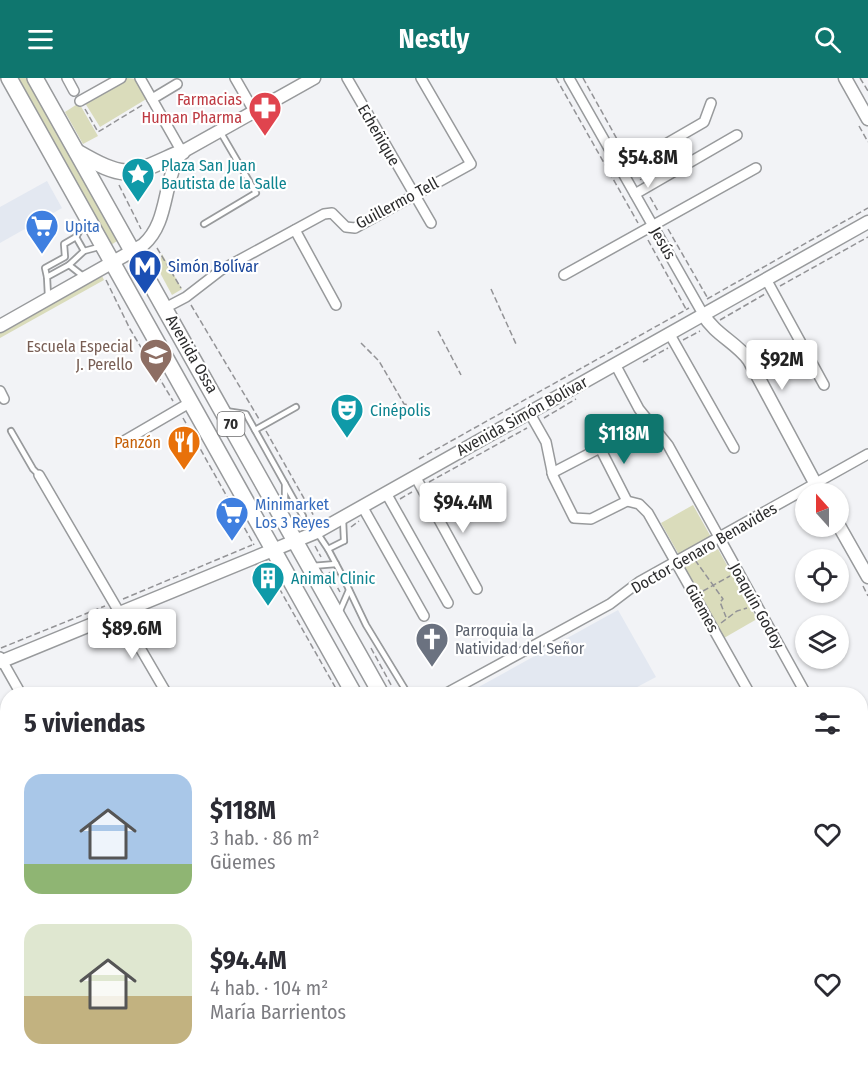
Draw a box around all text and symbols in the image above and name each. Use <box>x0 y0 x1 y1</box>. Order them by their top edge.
icon: menu <box>24 23 57 56</box>
text: Nestly <box>399 23 469 55</box>
icon: search <box>811 23 844 56</box>
place label: Farmacias Human Pharma <box>142 90 242 127</box>
pharmacy icon: Farmacias Human Pharma <box>247 90 283 137</box>
street label: Echeñique <box>354 101 404 169</box>
pin: $54.8M <box>599 138 697 189</box>
text: $54.8M <box>618 145 678 169</box>
place icon: Plaza San Juan Bautista de la Salle <box>120 156 156 203</box>
place label: Plaza San Juan Bautista de la Salle <box>161 156 287 193</box>
street label: Guillermo Tell <box>352 173 442 233</box>
supermarket icon: Upita <box>24 208 60 255</box>
place label: Upita <box>65 217 100 236</box>
street label: Jesús <box>646 223 680 263</box>
metro station icon: Simón Bolívar <box>127 248 163 295</box>
place label: Simón Bolívar <box>168 257 259 276</box>
street label: Avenida Ossa <box>162 311 222 397</box>
place label: Escuela Especial J. Perello <box>27 337 133 374</box>
school or university icon: Escuela Especial J. Perello <box>138 337 174 384</box>
pin: $92M <box>746 340 818 391</box>
text: $92M <box>760 347 804 371</box>
street label: Avenida Simón Bolívar <box>453 372 591 460</box>
theatre icon: Cinépolis <box>329 392 365 439</box>
place label: Cinépolis <box>370 401 431 420</box>
road number: 70 <box>218 412 244 436</box>
pin: $118M <box>582 414 666 465</box>
text: $118M <box>599 421 649 445</box>
restaurant icon: Panzón <box>166 424 202 471</box>
place label: Panzón <box>114 433 161 452</box>
pin: $94.4M <box>414 483 512 534</box>
north arrow <box>795 483 849 537</box>
map controls <box>795 483 849 669</box>
text: $94.4M <box>434 490 492 514</box>
supermarket icon: Minimarket Los 3 Reyes <box>214 495 250 542</box>
place label: Minimarket Los 3 Reyes <box>255 495 330 532</box>
street label: Doctor Genaro Benavides <box>628 498 780 598</box>
button: locate <box>795 549 849 603</box>
building icon: Animal Clinic <box>250 560 286 607</box>
street label: Joaquín Godoy <box>726 560 789 653</box>
place label: Animal Clinic <box>291 569 376 588</box>
street label: Güemes <box>681 580 723 636</box>
pin: $89.6M <box>83 609 181 660</box>
button: layers <box>795 615 849 669</box>
text: $89.6M <box>102 616 162 640</box>
church icon: Parroquia la Natividad del Señor <box>414 621 450 668</box>
place label: Parroquia la Natividad del Señor <box>455 621 585 658</box>
icon: filters <box>811 707 844 740</box>
text: 5 viviendas <box>24 708 145 739</box>
text: $118M <box>210 795 276 826</box>
icon: home <box>72 798 144 870</box>
icon: heart <box>811 818 844 851</box>
text: 3 hab. · 86 m² <box>210 826 320 850</box>
text: Güemes <box>210 850 276 874</box>
text: $94.4M <box>210 945 287 976</box>
icon: home <box>72 948 144 1020</box>
icon: heart <box>811 968 844 1001</box>
text: 4 hab. · 104 m² <box>210 976 328 1000</box>
text: María Barrientos <box>210 1000 346 1024</box>

